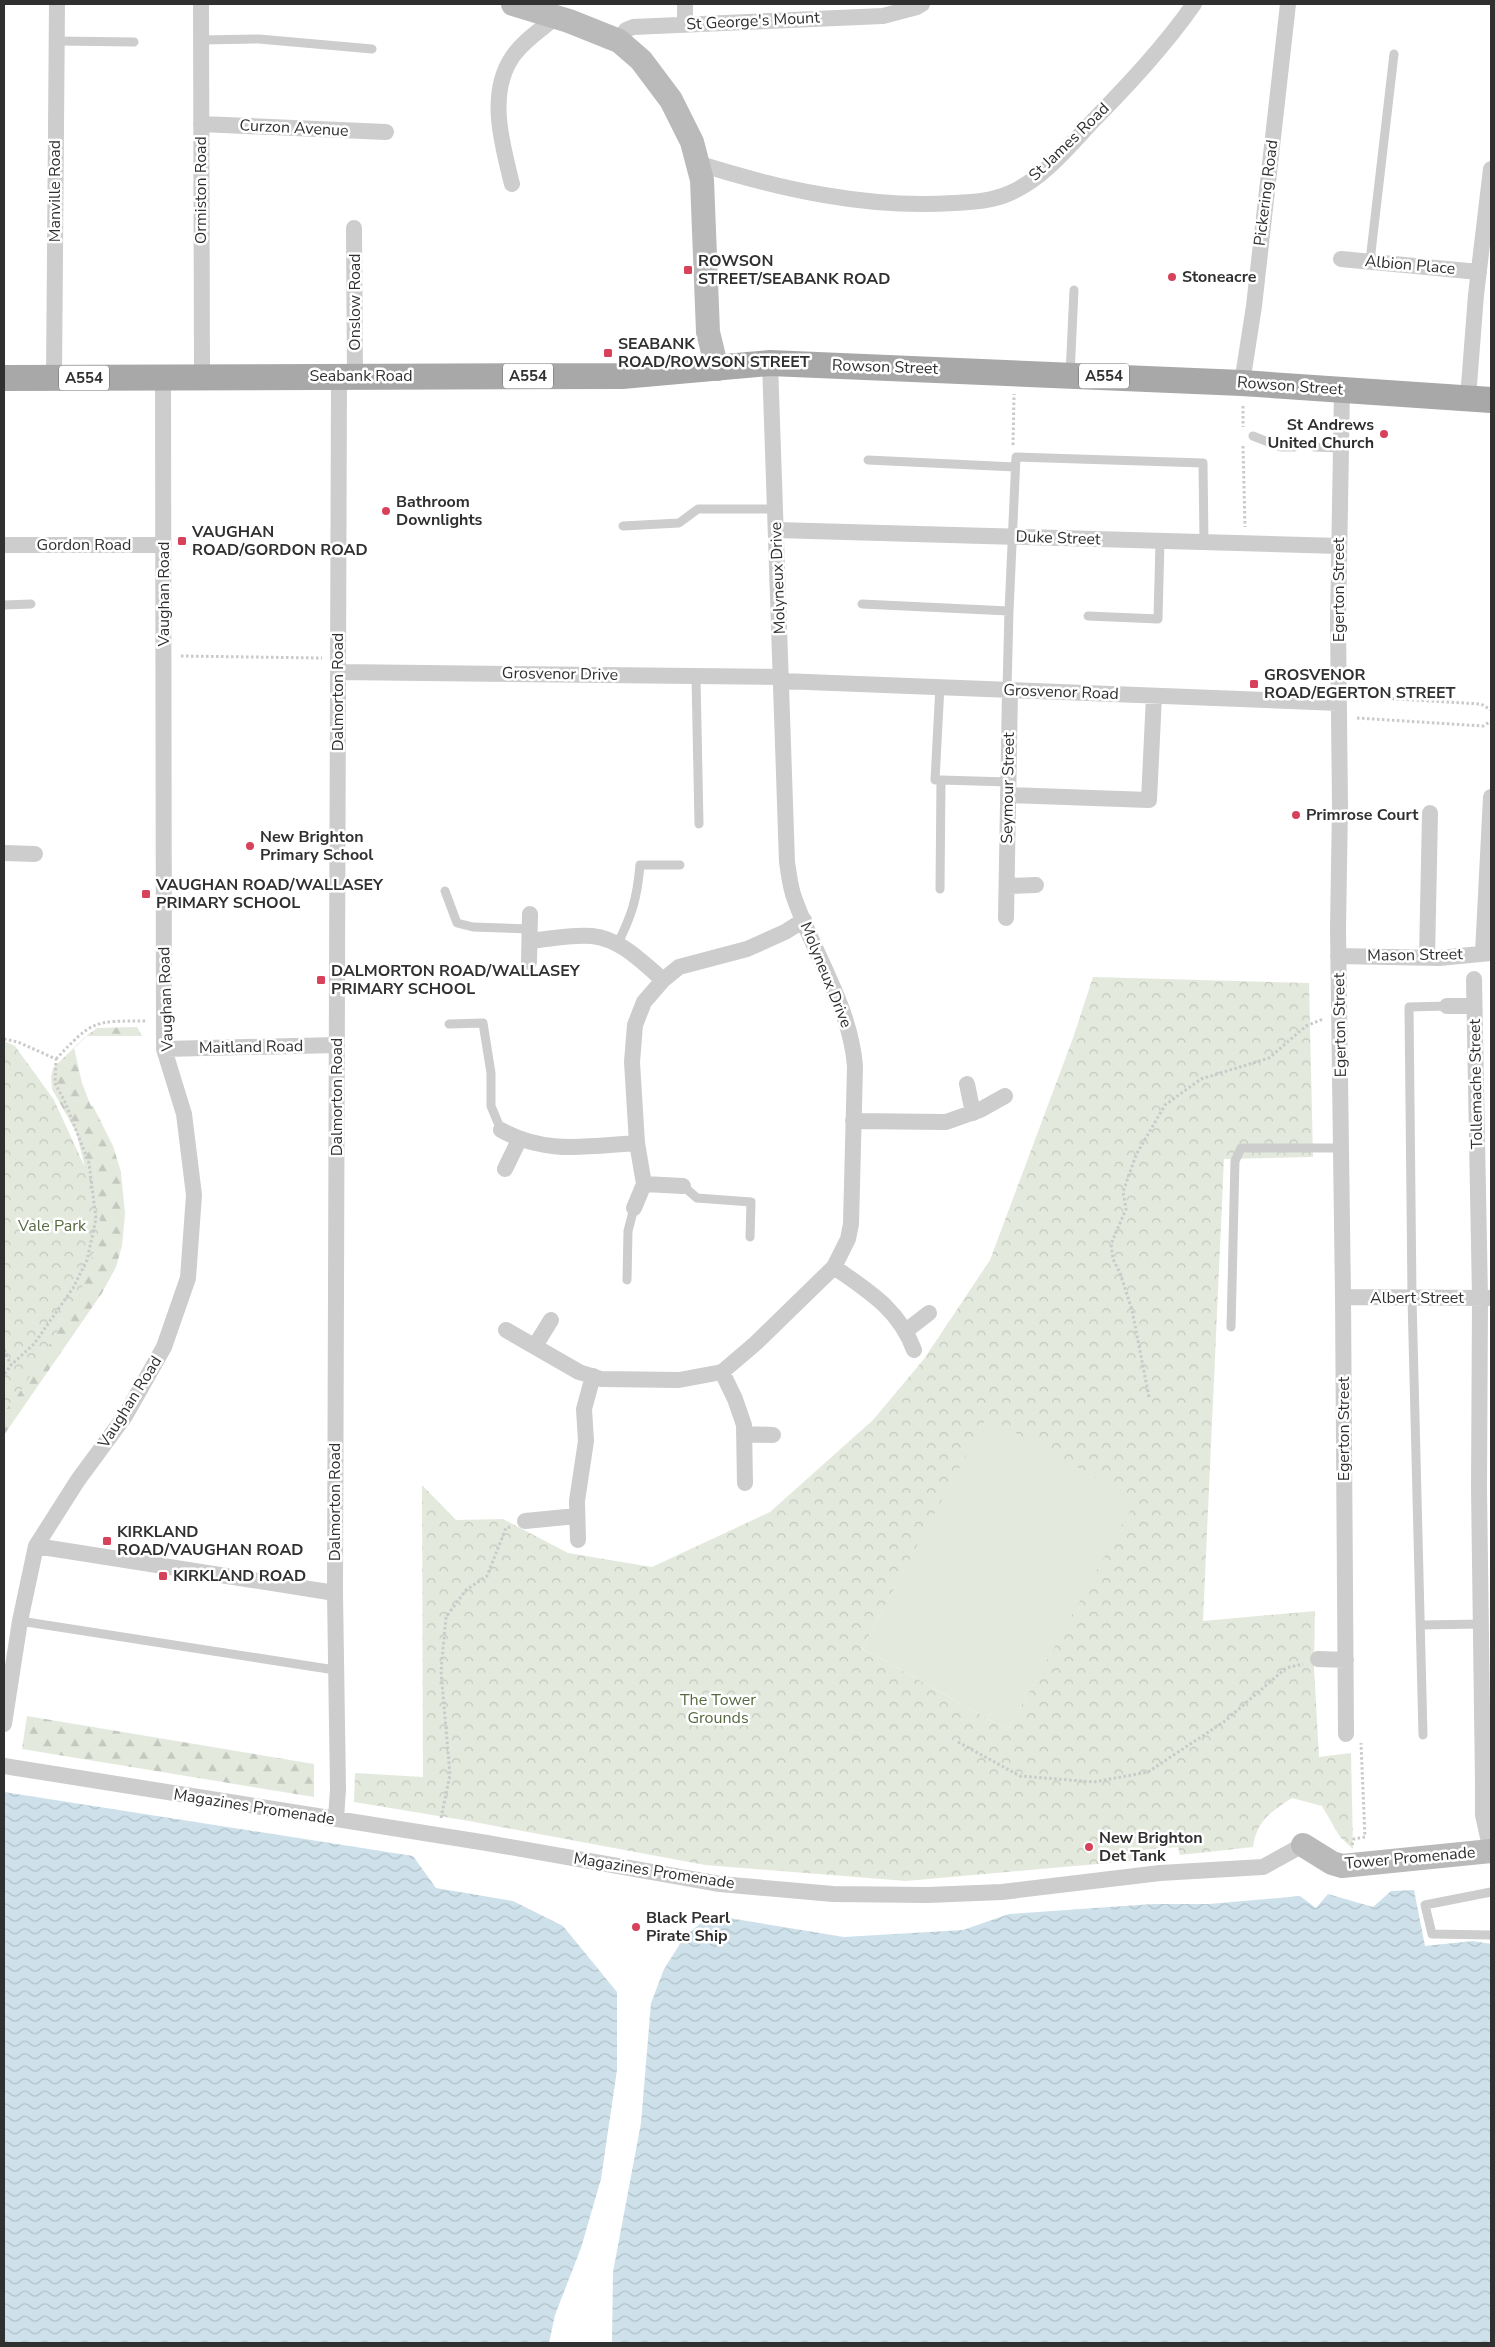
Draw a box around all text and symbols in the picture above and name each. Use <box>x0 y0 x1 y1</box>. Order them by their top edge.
street label: St George's Mount <box>686 6 821 35</box>
street label: St James Road <box>1024 98 1114 186</box>
street label: Curzon Avenue <box>239 114 349 142</box>
street label: Ormiston Road <box>190 136 212 244</box>
street label: Pickering Road <box>1249 139 1283 247</box>
street label: Manville Road <box>44 140 66 242</box>
place label: ROWSON STREET/SEABANK ROAD <box>698 250 890 290</box>
street label: Albion Place <box>1364 250 1456 280</box>
street label: Onslow Road <box>344 253 366 351</box>
marker: ROWSON STREET/SEABANK ROAD <box>682 264 694 276</box>
place label: Stoneacre <box>1182 266 1257 288</box>
marker: Stoneacre <box>1166 271 1178 283</box>
place label: SEABANK ROAD/ROWSON STREET <box>618 333 810 373</box>
marker: SEABANK ROAD/ROWSON STREET <box>602 347 614 359</box>
street label: Rowson Street <box>832 354 939 380</box>
road number: A554 <box>503 364 553 388</box>
road number: A554 <box>1079 364 1129 388</box>
street label: Seabank Road <box>309 365 413 387</box>
road number: A554 <box>59 366 109 390</box>
street label: Rowson Street <box>1236 371 1344 401</box>
place label: St Andrews United Church <box>1268 414 1374 454</box>
marker: St Andrews United Church <box>1378 428 1390 440</box>
place label: Bathroom Downlights <box>396 491 483 531</box>
marker: Bathroom Downlights <box>380 505 392 517</box>
place label: VAUGHAN ROAD/GORDON ROAD <box>191 521 368 561</box>
street label: Molyneux Drive <box>765 521 791 635</box>
street label: Duke Street <box>1015 526 1101 550</box>
street label: Gordon Road <box>37 534 131 556</box>
marker: VAUGHAN ROAD/GORDON ROAD <box>176 535 188 547</box>
street label: Egerton Street <box>1328 537 1350 642</box>
street label: Vaughan Road <box>153 542 175 647</box>
street label: Dalmorton Road <box>327 633 349 751</box>
street label: Grosvenor Drive <box>502 662 618 686</box>
place label: GROSVENOR ROAD/EGERTON STREET <box>1264 664 1456 704</box>
marker: GROSVENOR ROAD/EGERTON STREET <box>1248 678 1260 690</box>
street label: Grosvenor Road <box>1003 679 1119 705</box>
street label: Seymour Street <box>996 732 1020 844</box>
place label: Primrose Court <box>1306 804 1419 826</box>
marker: Primrose Court <box>1290 809 1302 821</box>
place label: New Brighton Primary School <box>260 826 373 866</box>
marker: New Brighton Primary School <box>244 840 256 852</box>
place label: VAUGHAN ROAD/WALLASEY PRIMARY SCHOOL <box>155 874 384 914</box>
marker: VAUGHAN ROAD/WALLASEY PRIMARY SCHOOL <box>140 888 152 900</box>
street label: Molyneux Drive <box>795 919 857 1031</box>
street label: Mason Street <box>1367 943 1463 967</box>
street label: Vaughan Road <box>153 946 179 1053</box>
place label: DALMORTON ROAD/WALLASEY PRIMARY SCHOOL <box>331 960 581 1000</box>
street label: Egerton Street <box>1328 972 1352 1077</box>
marker: DALMORTON ROAD/WALLASEY PRIMARY SCHOOL <box>315 974 327 986</box>
street label: Tollemache Street <box>1464 1018 1488 1149</box>
street label: Maitland Road <box>199 1035 303 1059</box>
street label: Dalmorton Road <box>326 1038 348 1156</box>
park label: Vale Park <box>17 1215 87 1237</box>
street label: Albert Street <box>1370 1287 1464 1309</box>
street label: Vaughan Road <box>92 1352 167 1453</box>
street label: Egerton Street <box>1333 1376 1355 1481</box>
street label: Dalmorton Road <box>324 1443 346 1561</box>
place label: KIRKLAND ROAD/VAUGHAN ROAD <box>117 1521 304 1561</box>
marker: KIRKLAND ROAD/VAUGHAN ROAD <box>101 1535 113 1547</box>
place label: KIRKLAND ROAD <box>173 1565 306 1587</box>
marker: KIRKLAND ROAD <box>157 1570 169 1582</box>
park label: The Tower Grounds <box>680 1689 756 1729</box>
street label: Magazines Promenade <box>172 1783 336 1831</box>
place label: New Brighton Det Tank <box>1099 1827 1203 1867</box>
marker: New Brighton Det Tank <box>1083 1841 1095 1853</box>
street label: Tower Promenade <box>1344 1841 1476 1875</box>
street label: Magazines Promenade <box>572 1847 736 1895</box>
place label: Black Pearl Pirate Ship <box>646 1907 730 1947</box>
marker: Black Pearl Pirate Ship <box>630 1921 642 1933</box>

